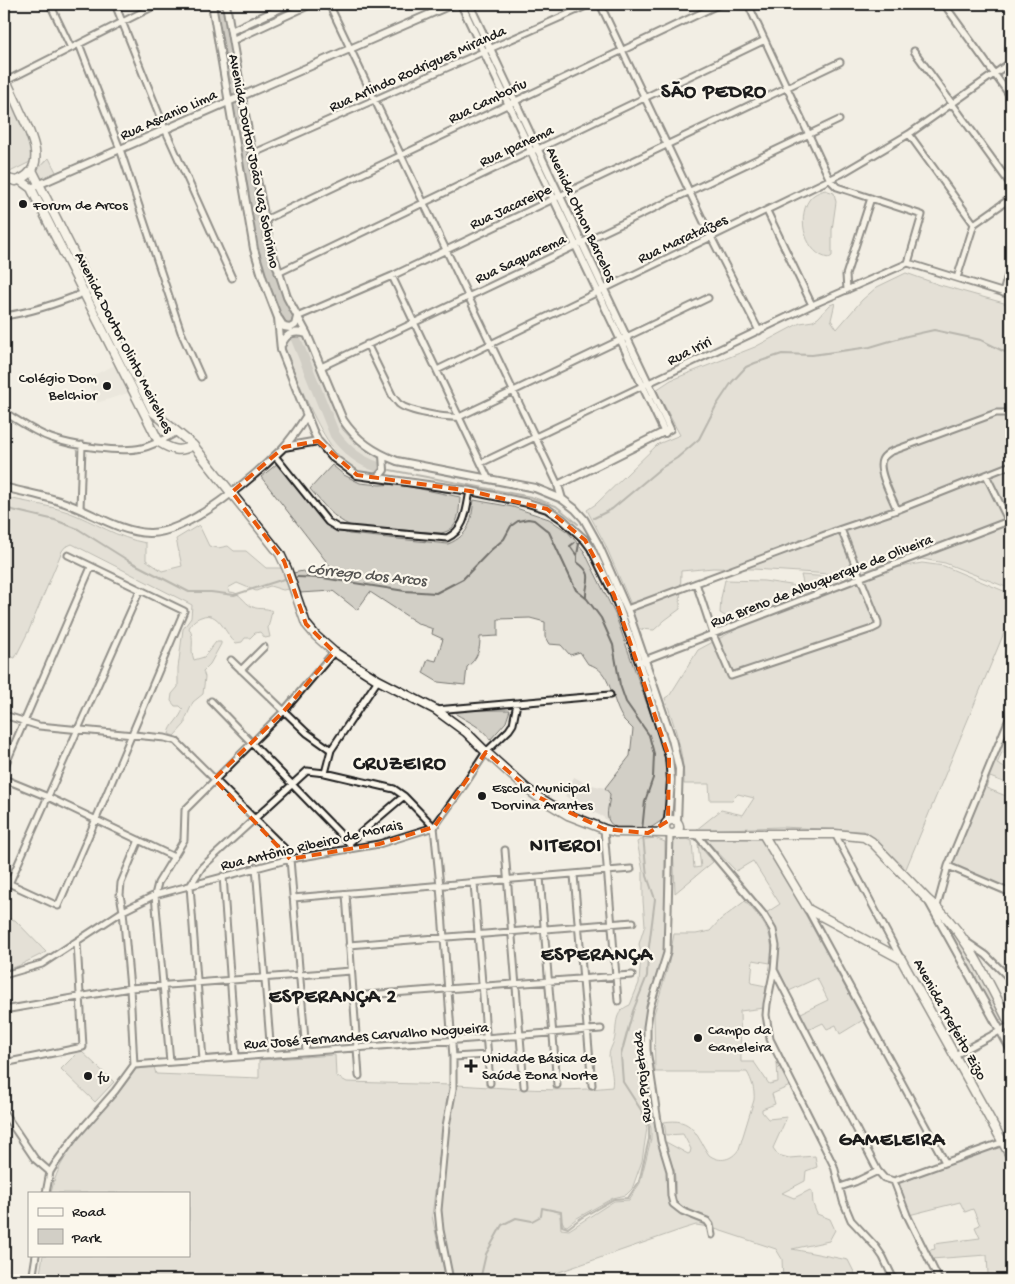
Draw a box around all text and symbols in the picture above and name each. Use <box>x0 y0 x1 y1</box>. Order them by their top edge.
street label: Rua Arlindo Rodrigues Miranda <box>327 22 510 117</box>
street label: Avenida Doutor João Vaz Sobrinho <box>223 53 283 270</box>
street label: Rua Camboriu <box>446 75 530 129</box>
district label: SÃO PEDRO <box>661 81 767 105</box>
street label: Rua Ascanio Lima <box>118 86 221 145</box>
street label: Rua Ipanema <box>477 121 557 172</box>
street label: Avenida Othon Barcelos <box>541 145 620 286</box>
street label: Rua Jacareipe <box>467 181 555 235</box>
place label: Forum de Arcos <box>32 197 128 215</box>
marker: Forum de Arcos <box>17 198 29 210</box>
street label: Rua Marataízes <box>635 211 731 268</box>
street label: Rua Saquarema <box>472 231 570 289</box>
street label: Avenida Doutor Olinto Meirelhes <box>70 249 177 437</box>
street label: Rua Iriri <box>665 333 715 370</box>
place label: Colégio Dom Belchior <box>19 370 99 405</box>
marker: Colégio Dom Belchior <box>101 380 113 392</box>
street label: Rua Breno de Albuquerque de Oliveira <box>708 531 936 633</box>
water label: Córrego dos Arcos <box>306 561 429 592</box>
district label: CRUZEIRO <box>352 754 447 777</box>
place label: Escola Municipal Dorvina Arantes <box>491 780 593 815</box>
marker: Escola Municipal Dorvina Arantes <box>476 790 488 802</box>
street label: Rua Antônio Ribeiro de Morais <box>219 816 404 876</box>
district label: NITEROI <box>530 836 602 859</box>
district label: ESPERANÇA <box>541 945 654 968</box>
street label: Avenida Prefeito Zizo <box>908 956 990 1084</box>
district label: ESPERANÇA 2 <box>269 987 397 1010</box>
street label: Rua José Fernandes Carvalho Nogueira <box>243 1019 490 1055</box>
place label: Campo da Gameleira <box>708 1022 773 1057</box>
street label: Rua Projetada <box>629 1030 657 1123</box>
marker: Campo da Gameleira <box>692 1032 704 1044</box>
place label: Unidade Básica de Saúde Zona Norte <box>482 1050 598 1085</box>
marker: Unidade Básica de Saúde Zona Norte <box>464 1059 478 1073</box>
place label: fu <box>97 1069 110 1087</box>
marker: fu <box>82 1070 94 1082</box>
district label: GAMELEIRA <box>839 1130 947 1153</box>
legend <box>28 1192 190 1256</box>
text: Road <box>72 1204 106 1222</box>
text: Park <box>71 1230 102 1248</box>

